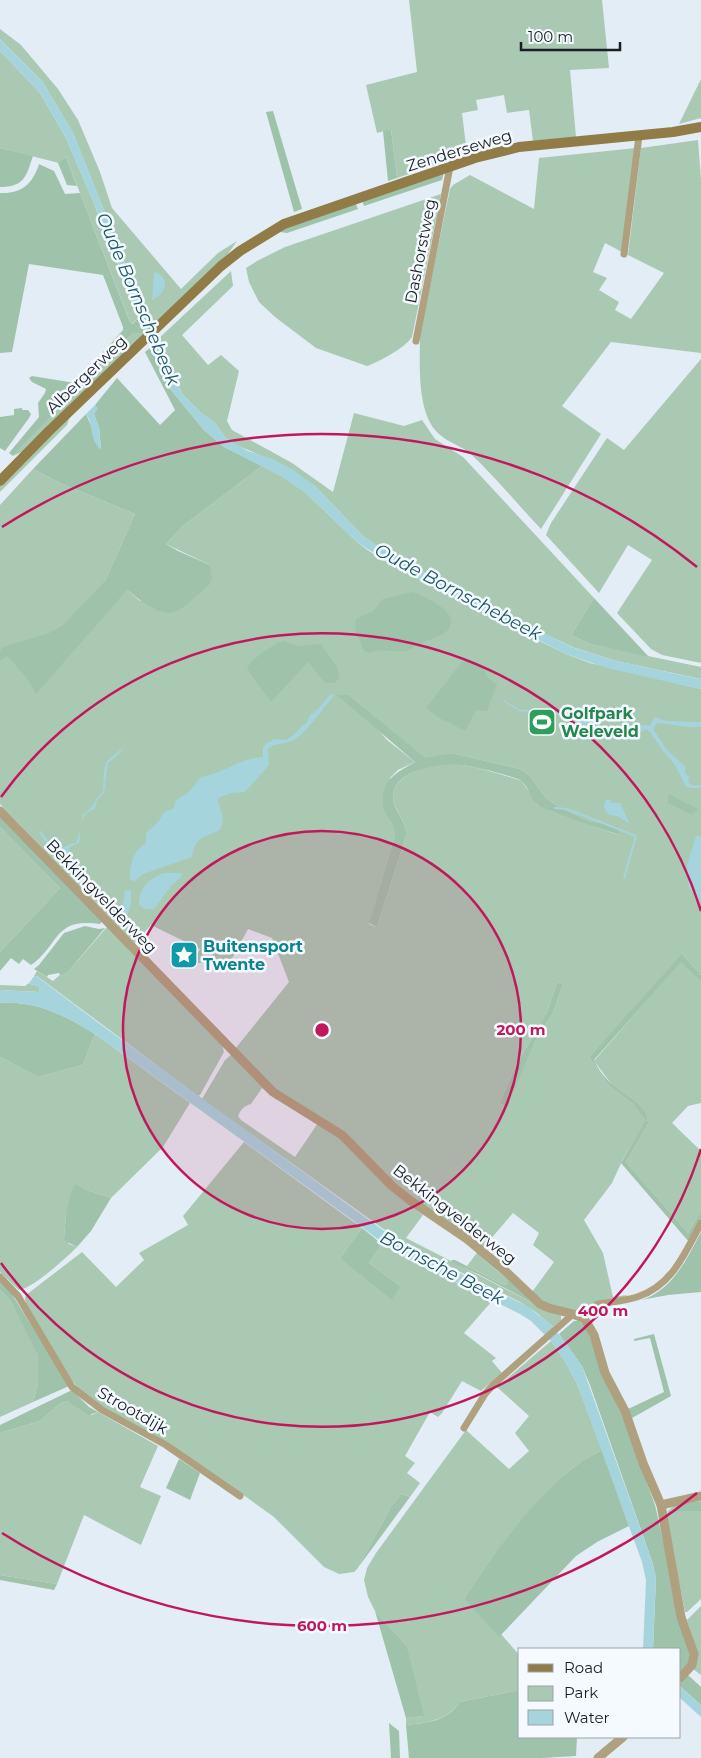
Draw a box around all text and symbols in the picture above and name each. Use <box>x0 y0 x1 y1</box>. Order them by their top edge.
scale bar <box>521 20 620 52</box>
text: 100 m <box>528 27 573 46</box>
street label: Zenderseweg <box>404 125 514 176</box>
street label: Dashorstweg <box>401 197 440 305</box>
water label: Oude Bornschebeek <box>92 209 185 390</box>
street label: Albergerweg <box>42 331 130 417</box>
water label: Oude Bornschebeek <box>371 539 546 646</box>
place label: Golfpark Weleveld <box>561 704 639 741</box>
sports icon: Golfpark Weleveld <box>527 707 557 737</box>
street label: Bekkingvelderweg <box>42 835 161 957</box>
place label: Buitensport Twente <box>203 937 303 974</box>
place icon: Buitensport Twente <box>169 940 199 970</box>
text: 200 m <box>496 1020 546 1039</box>
centre of rings <box>313 1021 331 1039</box>
street label: Bekkingvelderweg <box>389 1160 520 1268</box>
water label: Bornsche Beek <box>377 1226 509 1310</box>
text: 400 m <box>578 1301 628 1320</box>
street label: Strootdijk <box>94 1383 172 1438</box>
text: 600 m <box>297 1616 347 1635</box>
legend <box>518 1648 681 1738</box>
text: Road <box>564 1658 603 1677</box>
text: Park <box>564 1683 598 1702</box>
text: Water <box>564 1708 610 1727</box>

